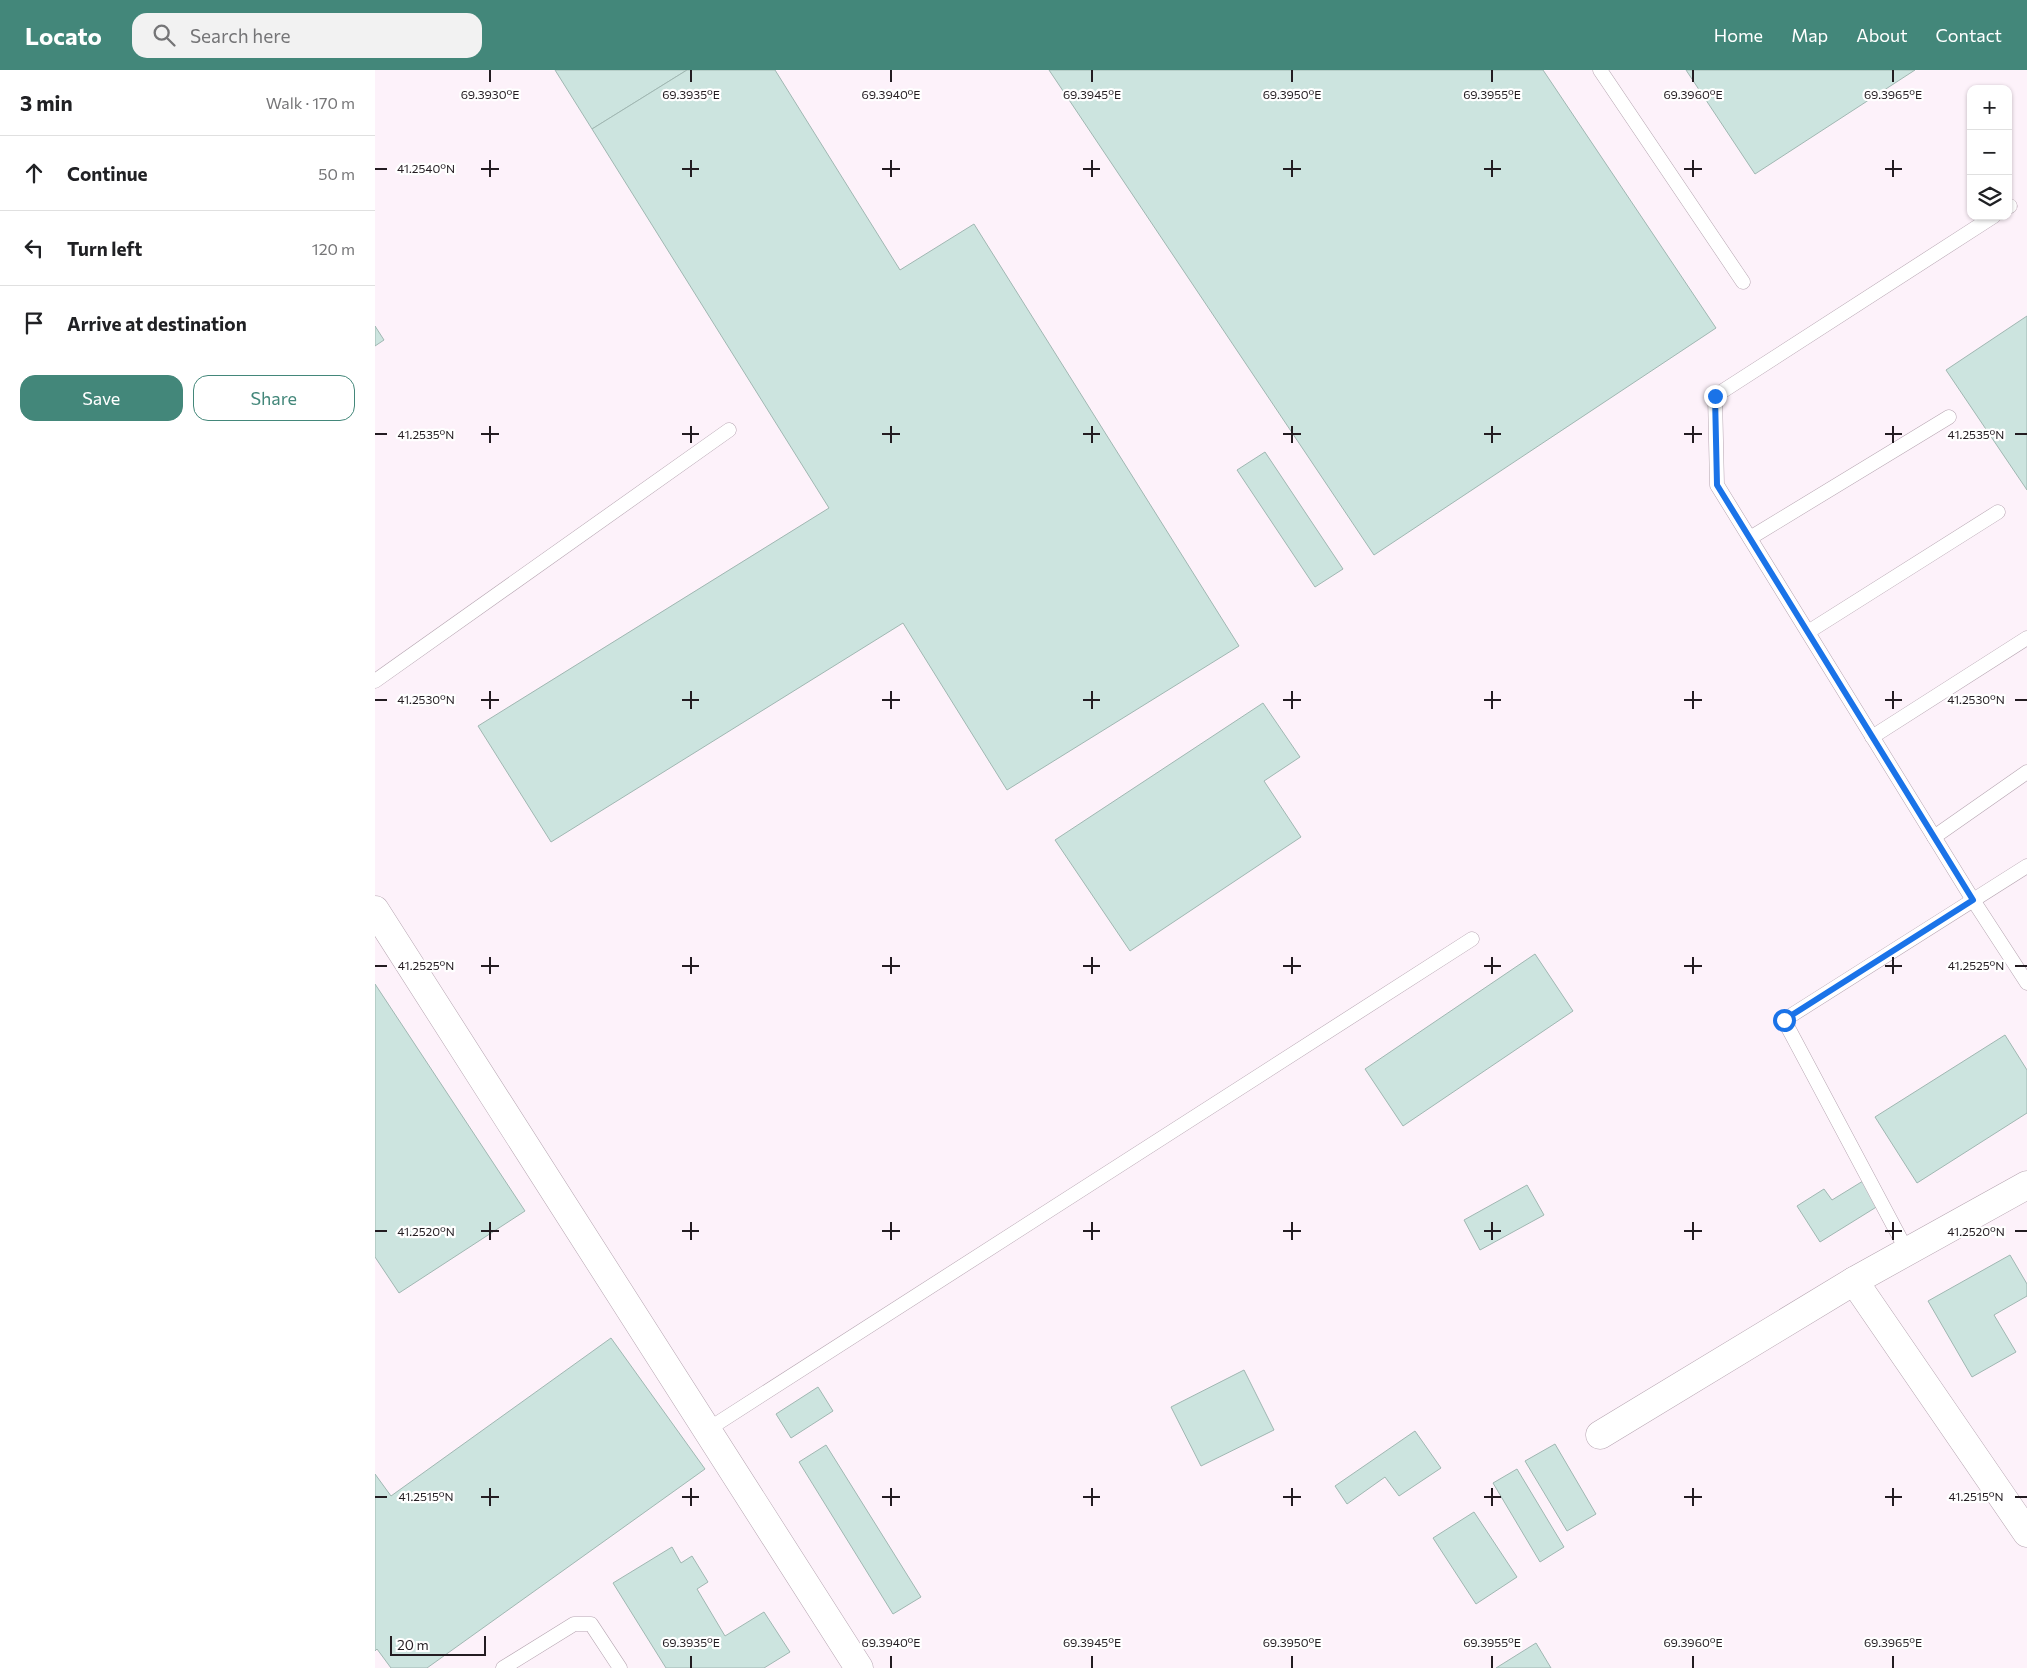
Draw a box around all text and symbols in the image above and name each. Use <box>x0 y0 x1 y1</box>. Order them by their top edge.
search box <box>132 13 482 58</box>
text: Locato <box>25 21 102 50</box>
icon: search <box>150 21 178 49</box>
text: Search here <box>190 24 290 47</box>
text: Home <box>1714 24 1763 46</box>
text: Map <box>1791 24 1828 46</box>
text: About <box>1856 24 1908 46</box>
text: Contact <box>1936 24 2002 46</box>
map controls <box>1967 85 2012 220</box>
button: + <box>1967 85 2012 130</box>
text: 69.3930°E <box>461 87 519 101</box>
text: 69.3935°E <box>662 87 720 101</box>
text: 69.3940°E <box>862 87 920 101</box>
text: 69.3945°E <box>1063 87 1121 101</box>
text: 69.3950°E <box>1263 87 1321 101</box>
text: 69.3955°E <box>1463 87 1521 101</box>
text: 69.3960°E <box>1663 87 1723 101</box>
text: 69.3965°E <box>1864 87 1922 101</box>
text: 3 min <box>20 90 73 115</box>
text: Walk · 170 m <box>266 93 355 112</box>
button: − <box>1967 130 2012 175</box>
icon: ahead <box>20 159 48 187</box>
text: 41.2540°N <box>397 161 455 175</box>
text: Continue <box>67 162 147 185</box>
text: 50 m <box>318 164 355 183</box>
button: layers <box>1967 175 2012 220</box>
icon: left <box>20 234 48 262</box>
text: Turn left <box>67 237 142 260</box>
text: 120 m <box>312 239 355 258</box>
icon: arrive <box>20 309 48 337</box>
text: Arrive at destination <box>67 312 247 335</box>
button: Save <box>20 375 183 421</box>
button: Share <box>193 375 355 421</box>
route end <box>1704 385 1727 408</box>
text: 41.2535°N <box>398 427 454 441</box>
text: 41.2535°N <box>1948 427 2004 441</box>
text: 41.2530°N <box>397 692 455 706</box>
text: 41.2530°N <box>1947 692 2005 706</box>
text: 41.2525°N <box>398 958 454 972</box>
text: 41.2525°N <box>1948 958 2004 972</box>
route start <box>1773 1009 1796 1032</box>
text: 41.2520°N <box>397 1224 455 1238</box>
text: 41.2520°N <box>1947 1224 2005 1238</box>
text: 41.2515°N <box>398 1489 454 1503</box>
text: 41.2515°N <box>1948 1489 2004 1503</box>
scale bar <box>390 1633 486 1656</box>
text: 69.3935°E <box>662 1635 720 1649</box>
text: 69.3940°E <box>862 1635 920 1649</box>
text: 69.3945°E <box>1063 1635 1121 1649</box>
text: 69.3950°E <box>1263 1635 1321 1649</box>
text: 69.3955°E <box>1463 1635 1521 1649</box>
text: 69.3960°E <box>1663 1635 1723 1649</box>
text: 69.3965°E <box>1864 1635 1922 1649</box>
text: 20 m <box>397 1636 429 1653</box>

